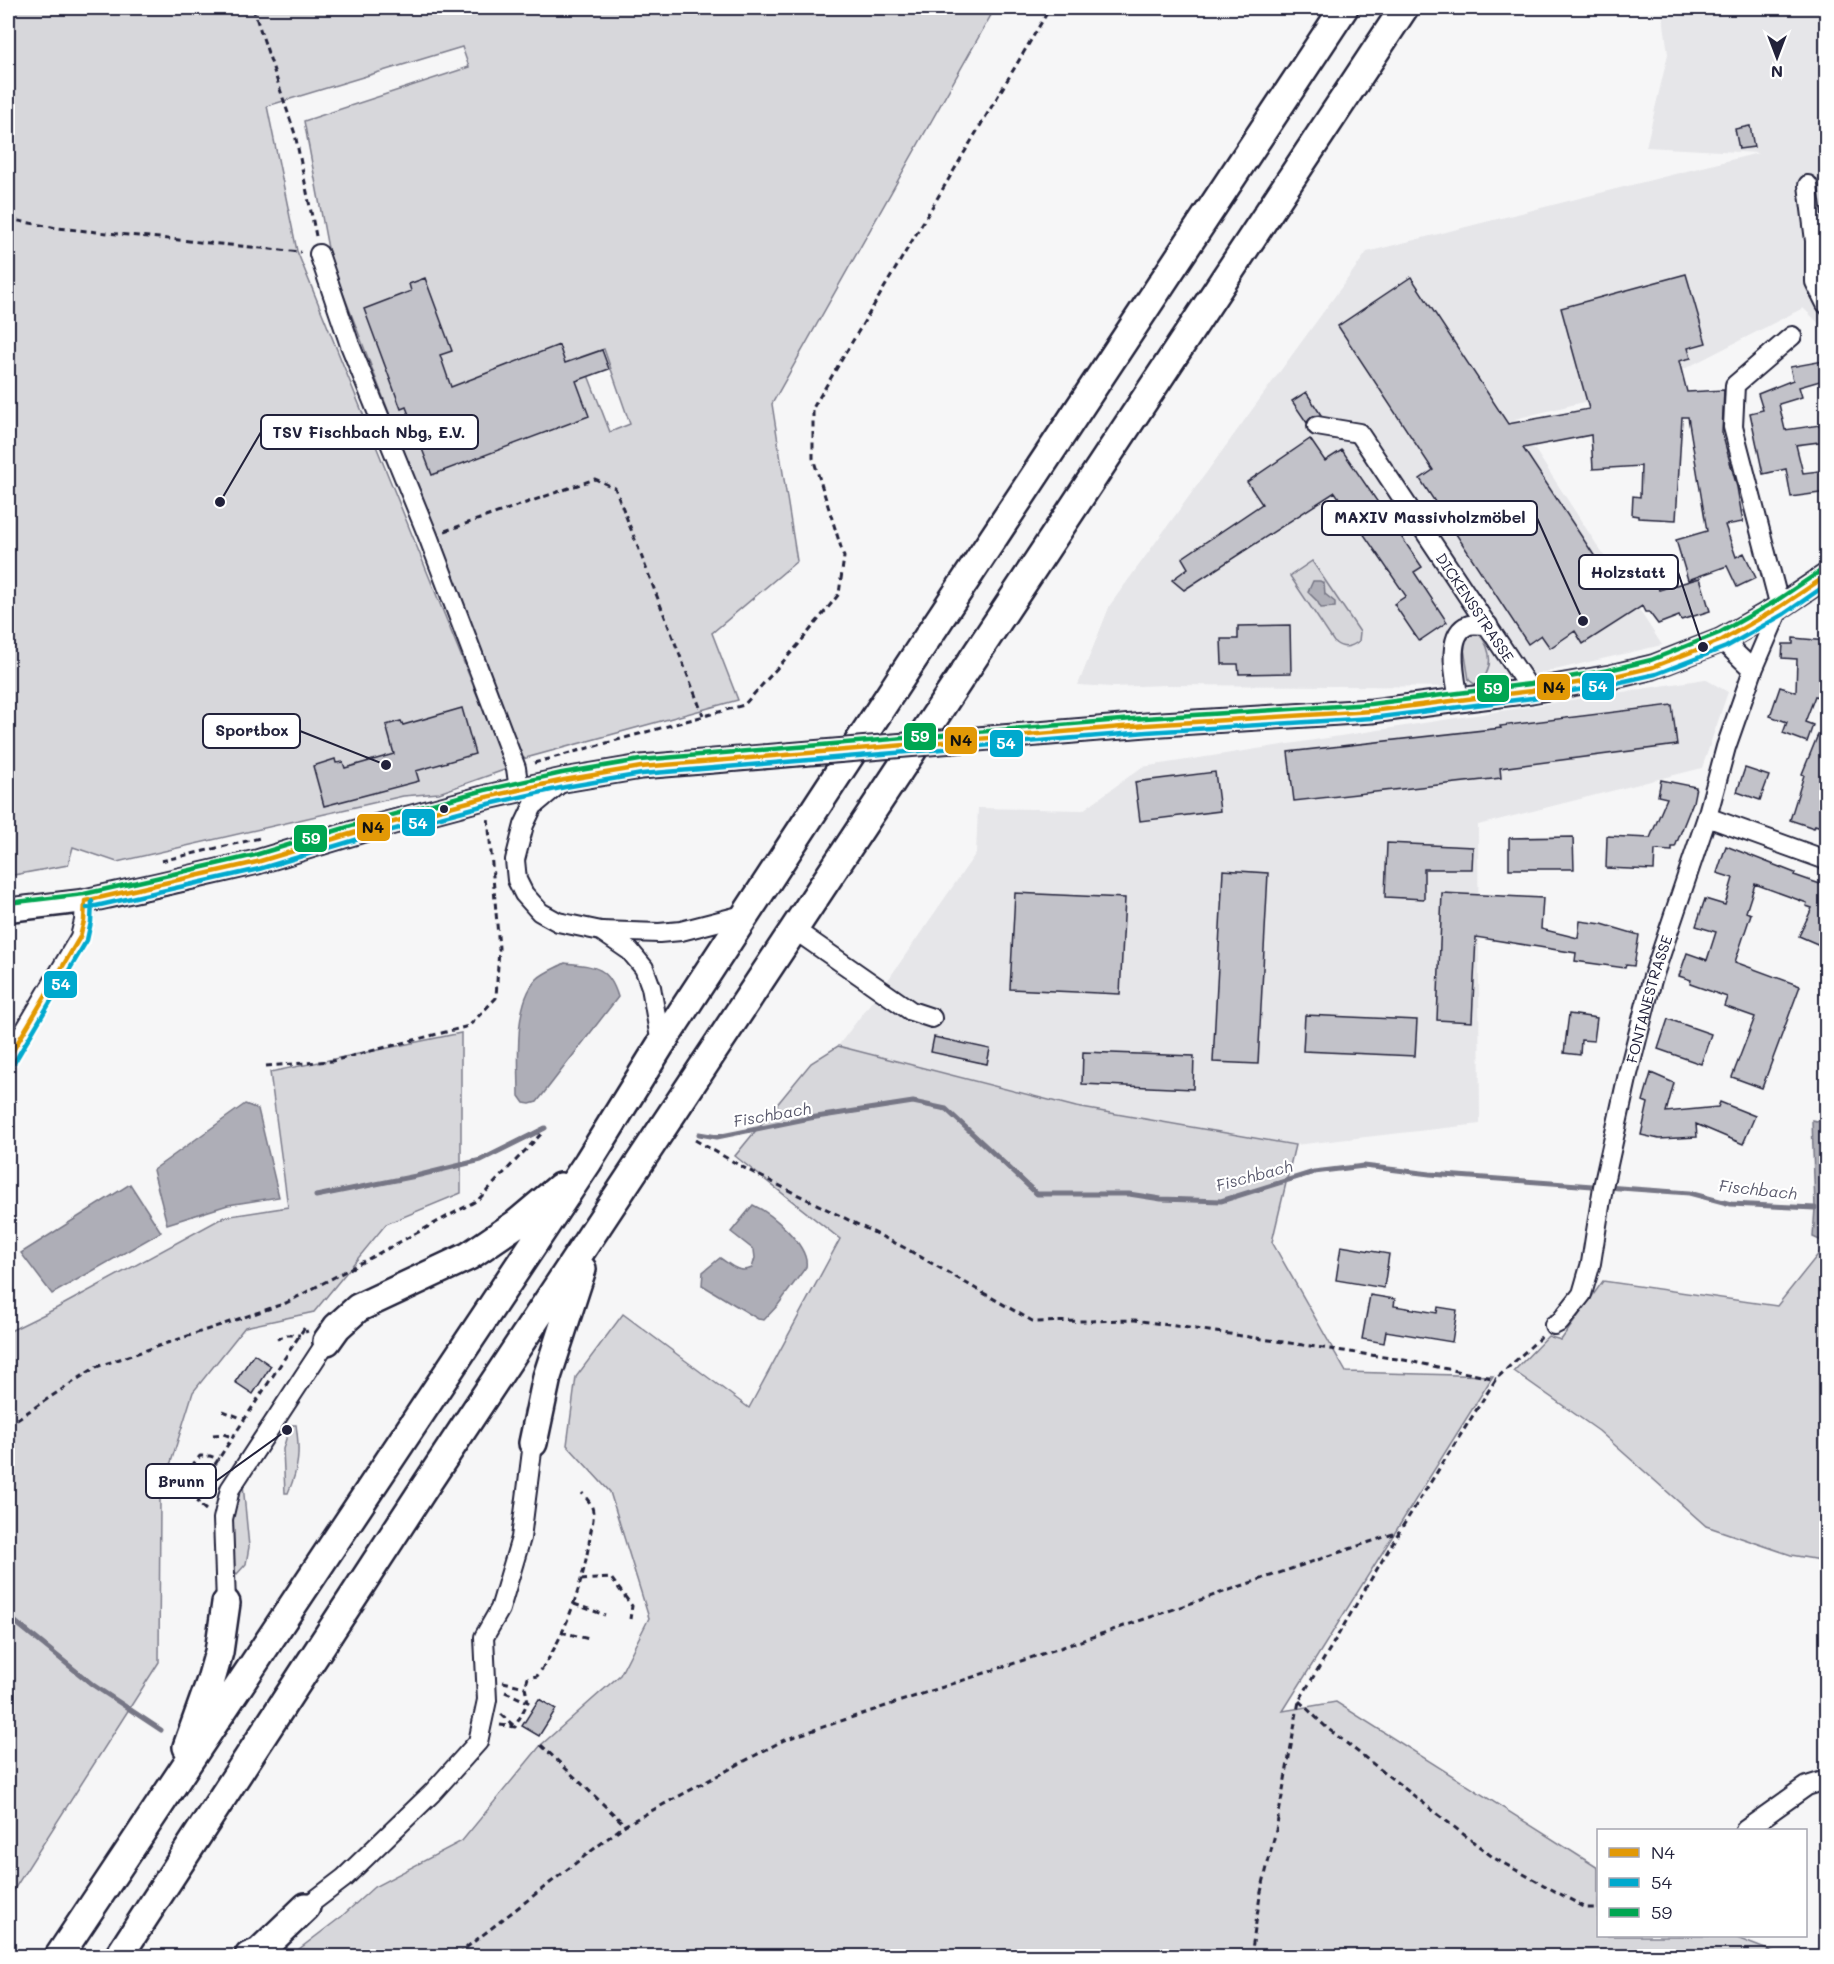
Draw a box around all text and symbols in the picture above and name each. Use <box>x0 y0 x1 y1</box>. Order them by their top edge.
north arrow <box>1747 27 1807 87</box>
text: N <box>1771 62 1783 83</box>
callout: TSV Fischbach Nbg, E.V. <box>261 415 478 449</box>
text: TSV Fischbach Nbg, E.V. <box>272 421 466 442</box>
callout: MAXIV Massivholzmöbel <box>1322 501 1537 535</box>
text: MAXIV Massivholzmöbel <box>1334 506 1526 527</box>
street label: DICKENSSTRASSE <box>1432 549 1519 666</box>
callout: Holzstatt <box>1579 555 1678 589</box>
text: Holzstatt <box>1590 561 1666 582</box>
line badge: 54 <box>1581 672 1615 701</box>
line badge: N4 <box>1536 673 1571 701</box>
line badge: 59 <box>1476 674 1510 703</box>
text: 54 <box>1588 675 1608 696</box>
text: N4 <box>1543 676 1565 697</box>
text: 59 <box>1484 677 1503 698</box>
callout: Sportbox <box>203 714 300 748</box>
text: Sportbox <box>215 719 289 740</box>
line badge: 59 <box>903 722 937 751</box>
text: 59 <box>911 725 930 746</box>
line badge: N4 <box>944 726 978 755</box>
text: N4 <box>950 729 972 750</box>
line badge: 54 <box>989 729 1024 758</box>
text: 54 <box>996 732 1016 753</box>
unlabelled marker <box>438 803 450 815</box>
line badge: 54 <box>401 808 436 837</box>
text: 54 <box>408 812 428 833</box>
line badge: N4 <box>356 813 391 842</box>
text: N4 <box>362 816 384 837</box>
line badge: 59 <box>293 824 328 853</box>
text: 59 <box>302 827 321 848</box>
street label: FONTANESTRASSE <box>1621 932 1677 1065</box>
line badge: 54 <box>43 970 78 999</box>
text: 54 <box>51 973 71 994</box>
water label: Fischbach <box>731 1097 813 1131</box>
water label: Fischbach <box>1213 1155 1295 1195</box>
water label: Fischbach <box>1718 1174 1798 1204</box>
callout: Brunn <box>146 1464 216 1498</box>
text: Brunn <box>158 1470 204 1491</box>
legend <box>1597 1829 1807 1937</box>
text: N4 <box>1651 1840 1675 1864</box>
text: 54 <box>1651 1870 1672 1894</box>
text: 59 <box>1651 1900 1672 1924</box>

